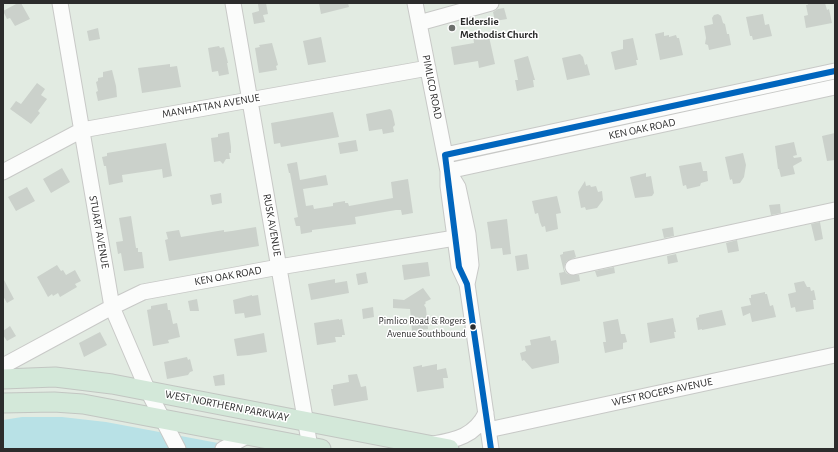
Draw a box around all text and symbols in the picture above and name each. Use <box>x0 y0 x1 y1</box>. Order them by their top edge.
place label: Elderslie Methodist Church <box>460 15 538 41</box>
marker: Elderslie Methodist Church <box>447 23 457 33</box>
street label: PIMLICO ROAD <box>419 54 445 120</box>
street label: MANHATTAN AVENUE <box>161 91 261 121</box>
street label: KEN OAK ROAD <box>607 115 677 143</box>
street label: RUSK AVENUE <box>260 193 284 257</box>
street label: STUART AVENUE <box>86 195 112 269</box>
street label: KEN OAK ROAD <box>193 264 263 288</box>
place label: Pimlico Road & Rogers Avenue Southbound <box>378 315 466 338</box>
marker: Pimlico Road & Rogers Avenue Southbound <box>468 322 478 332</box>
street label: WEST ROGERS AVENUE <box>610 375 714 409</box>
street label: WEST NORTHERN PARKWAY <box>164 388 290 424</box>

